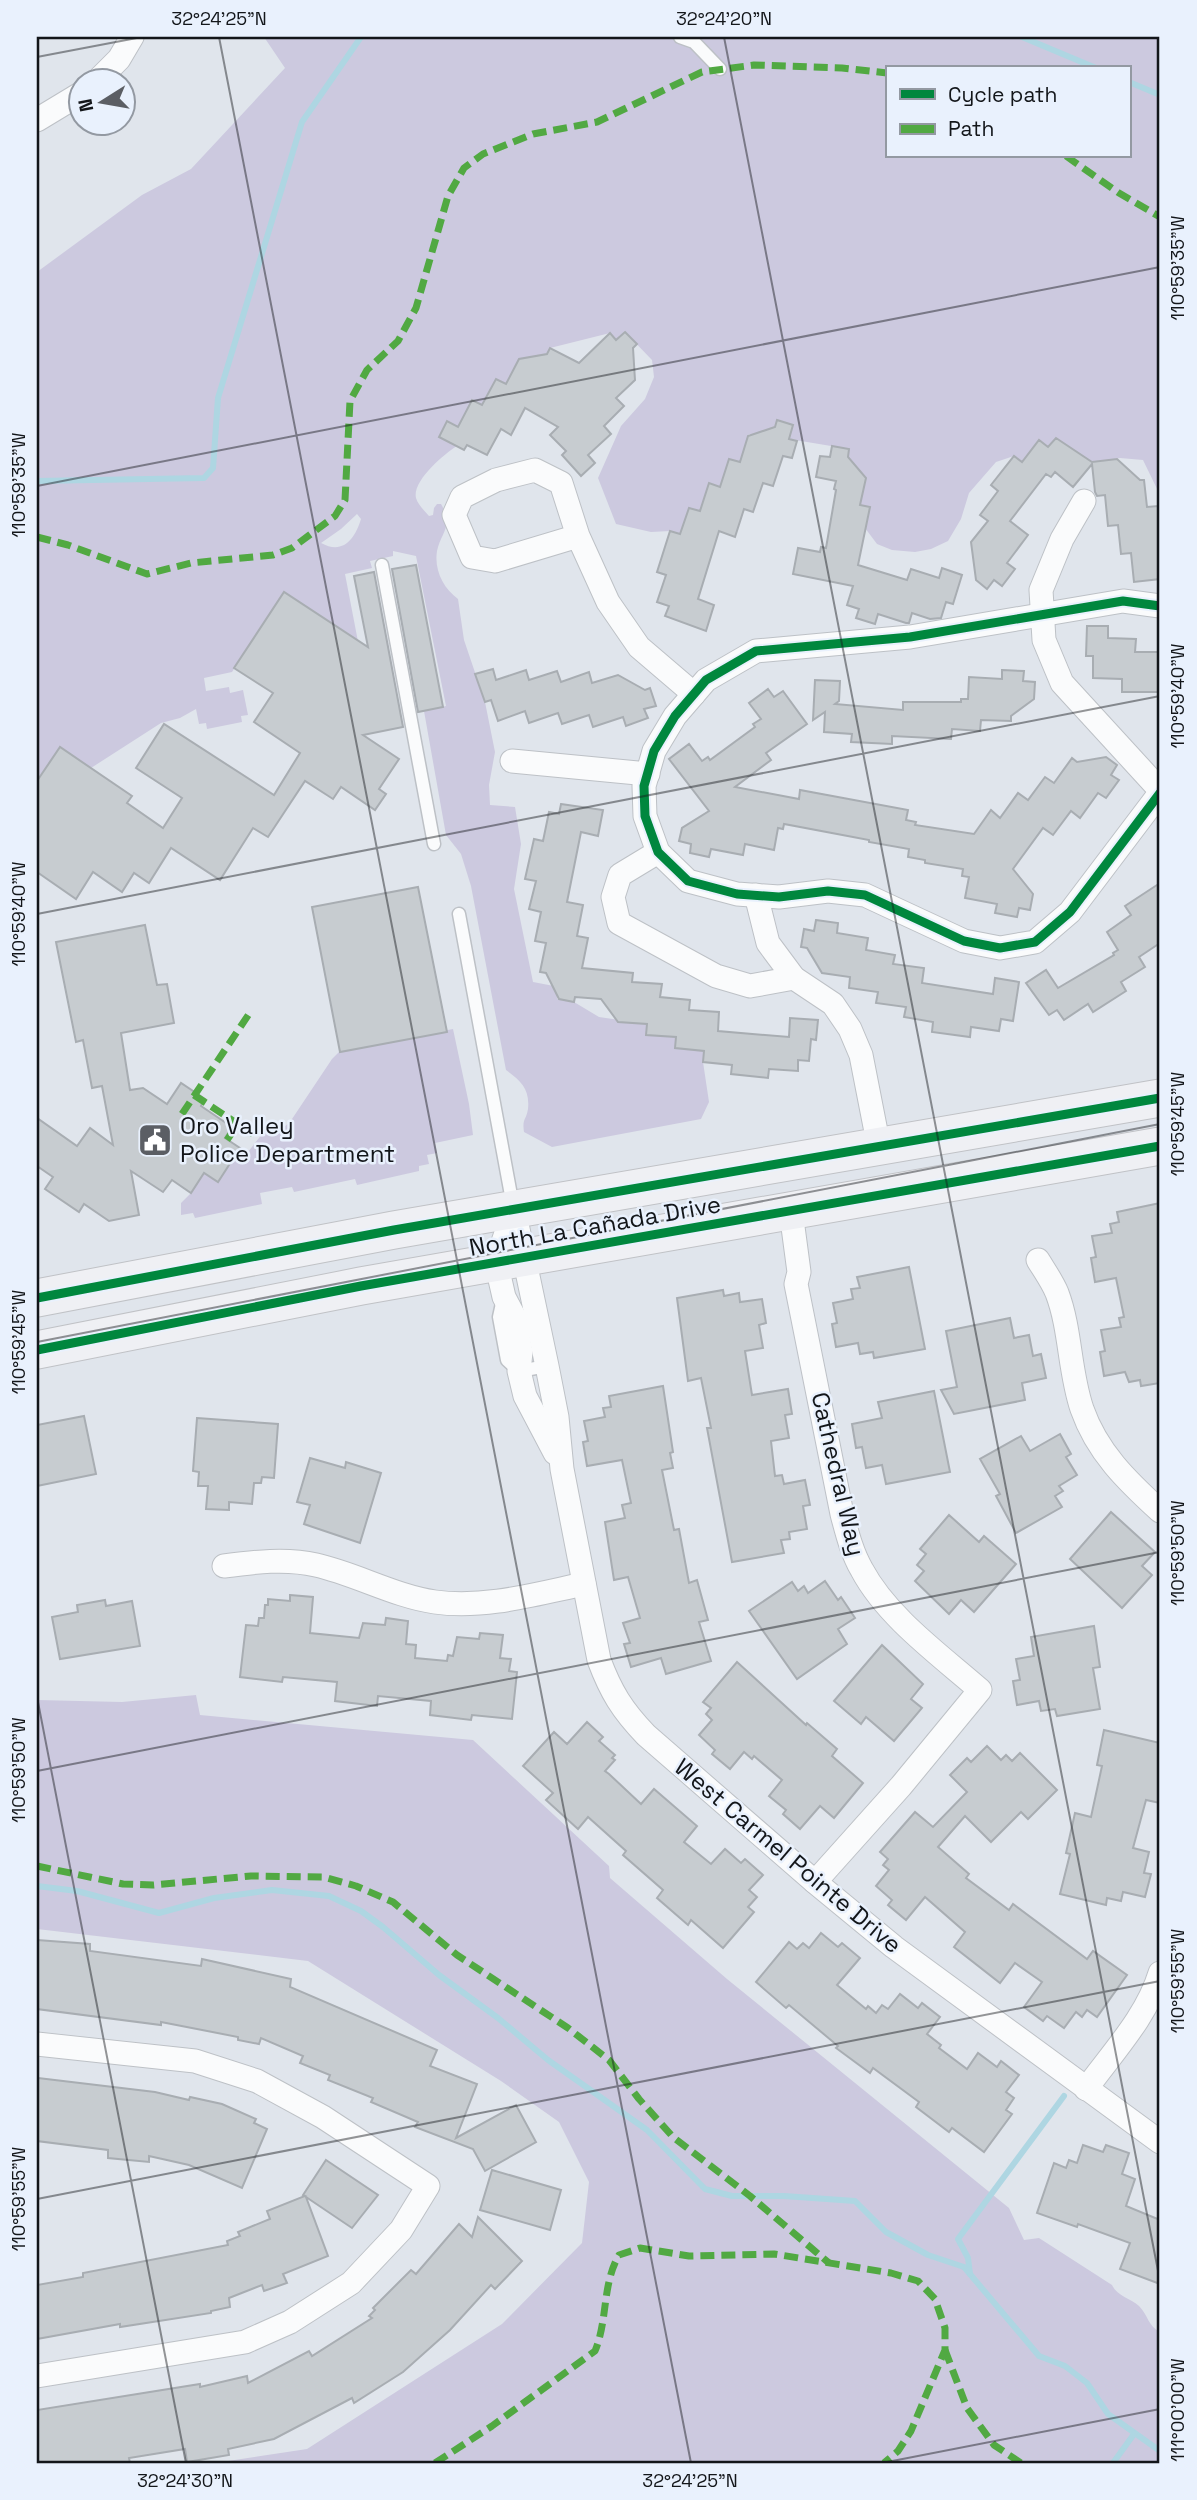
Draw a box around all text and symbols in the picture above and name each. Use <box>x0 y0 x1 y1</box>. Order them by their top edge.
text: 32°24'25"N <box>171 7 267 30</box>
text: 32°24'20"N <box>676 7 772 30</box>
north arrow <box>66 66 136 136</box>
legend <box>886 66 1130 158</box>
text: Cycle path <box>948 81 1057 108</box>
text: N <box>72 97 99 114</box>
text: Path <box>948 115 994 142</box>
text: 110°59'35"W <box>1166 215 1189 320</box>
text: 110°59'35"W <box>7 432 30 537</box>
text: 110°59'40"W <box>1166 643 1189 749</box>
text: 110°59'40"W <box>7 861 30 967</box>
text: 110°59'45"W <box>1166 1072 1189 1176</box>
place label: Oro Valley Police Department <box>180 1110 395 1169</box>
public building icon: Oro Valley Police Department <box>136 1121 174 1159</box>
street label: North La Cañada Drive <box>467 1188 723 1263</box>
text: 110°59'45"W <box>7 1290 30 1394</box>
street label: Cathedral Way <box>805 1389 872 1559</box>
text: 110°59'50"W <box>1166 1500 1189 1606</box>
text: 110°59'50"W <box>7 1717 30 1823</box>
street label: West Carmel Pointe Drive <box>668 1751 908 1960</box>
text: 110°59'55"W <box>1166 1928 1189 2033</box>
text: 110°59'55"W <box>7 2146 30 2251</box>
text: 111°00'00"W <box>1166 2358 1189 2462</box>
text: 32°24'30"N <box>137 2469 233 2492</box>
text: 32°24'25"N <box>642 2469 738 2492</box>

